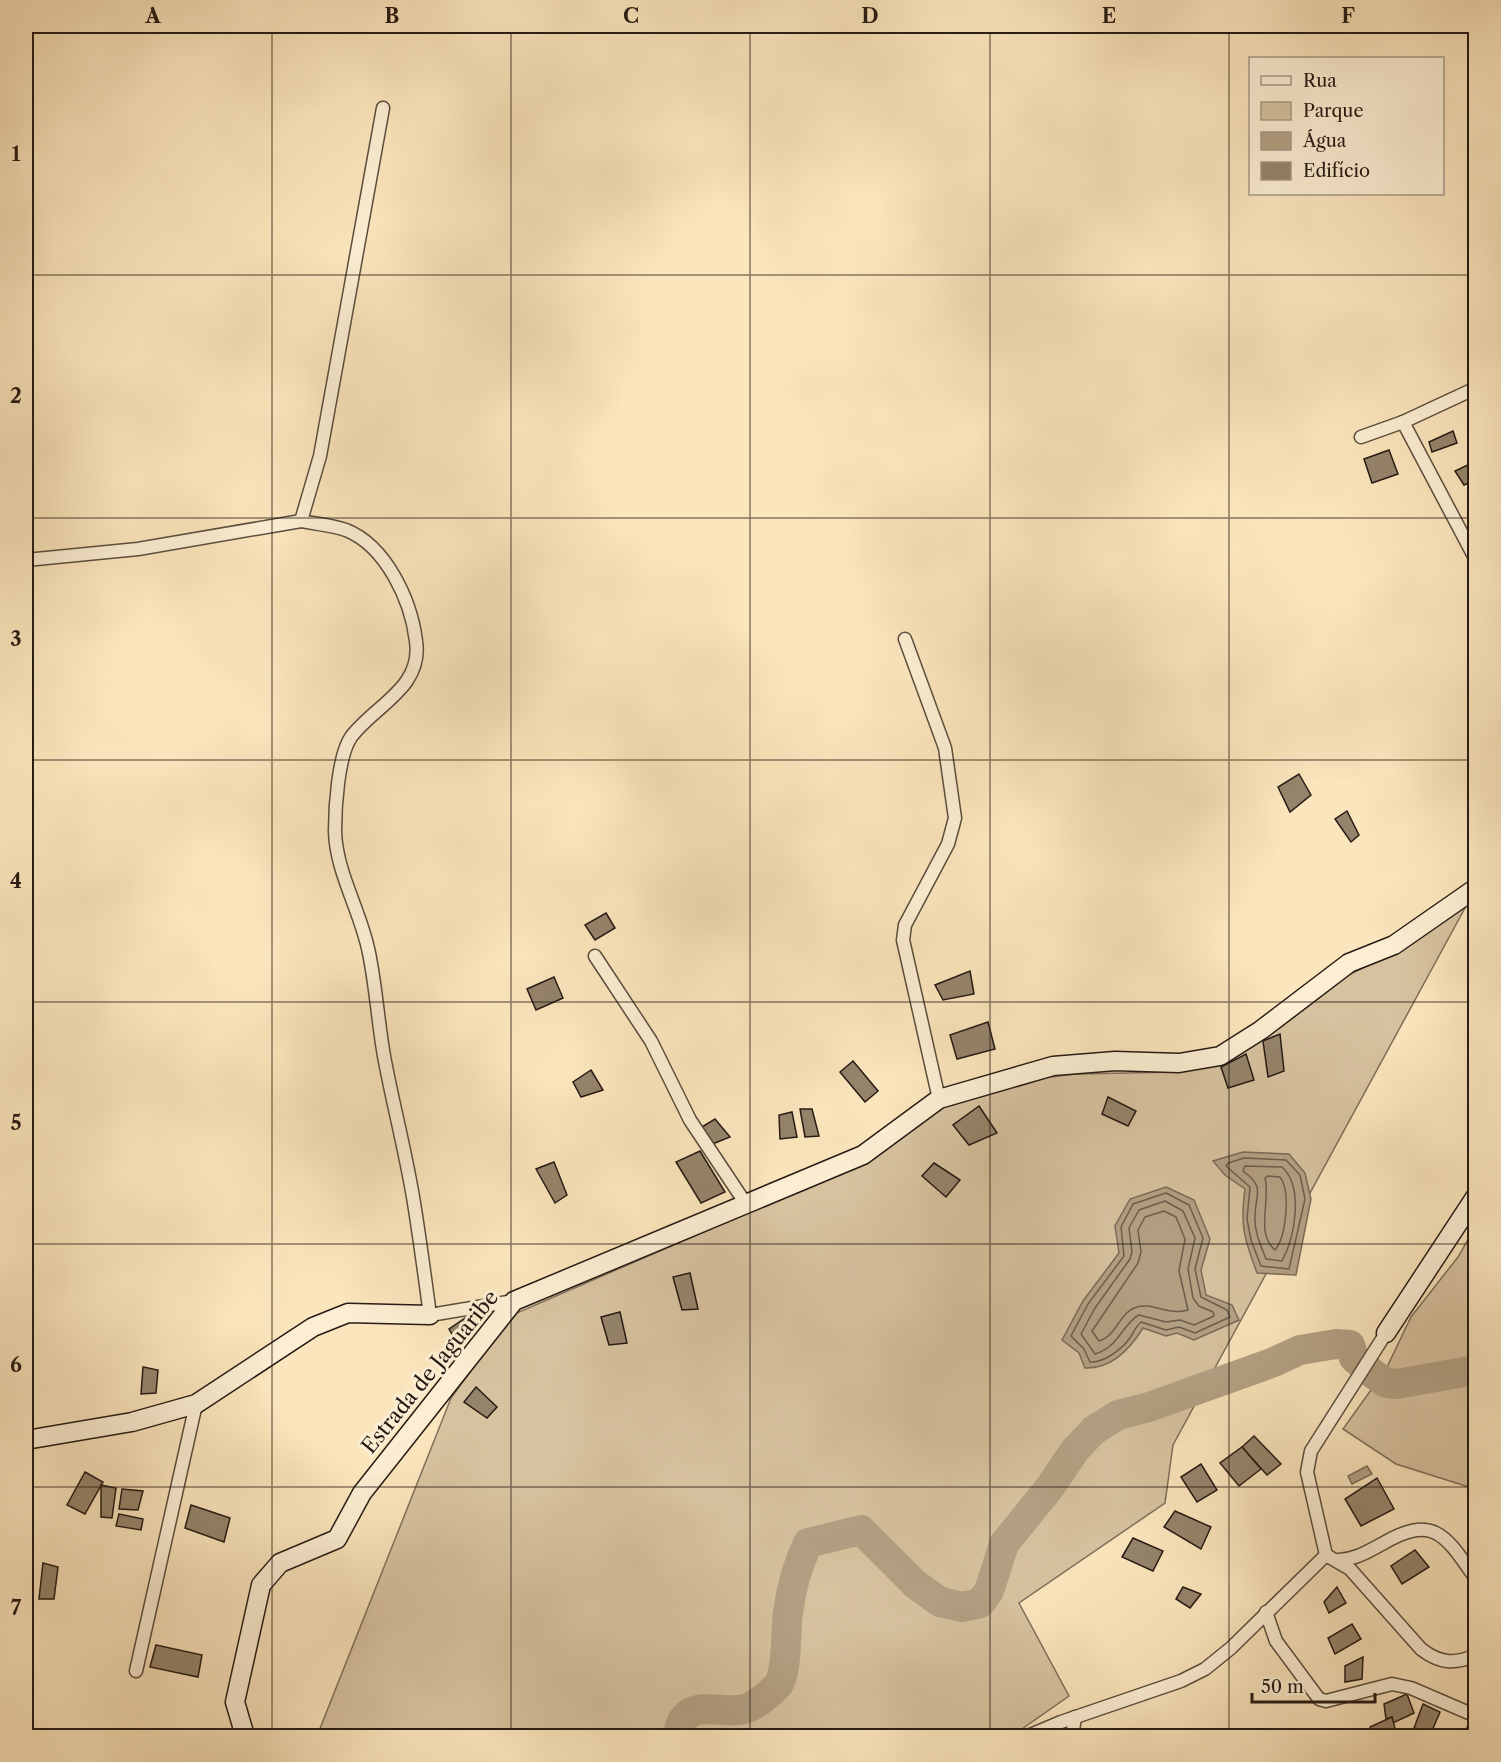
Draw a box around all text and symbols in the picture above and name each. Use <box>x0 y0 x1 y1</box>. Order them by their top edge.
text: A <box>144 4 161 28</box>
text: B <box>385 4 400 28</box>
text: C <box>623 4 639 28</box>
text: D <box>861 4 879 28</box>
text: E <box>1102 4 1116 28</box>
text: F <box>1341 4 1355 28</box>
legend <box>1249 57 1444 195</box>
text: Rua <box>1303 70 1337 92</box>
text: Parque <box>1303 100 1364 122</box>
text: Água <box>1302 129 1347 152</box>
text: 1 <box>12 142 21 166</box>
text: Edifício <box>1303 160 1370 182</box>
text: 2 <box>10 384 22 408</box>
text: 3 <box>10 627 22 651</box>
text: 4 <box>10 869 22 893</box>
text: 5 <box>10 1111 22 1135</box>
street label: Estrada de Jaguaribe <box>356 1285 503 1458</box>
text: 6 <box>10 1353 22 1377</box>
text: 7 <box>11 1596 22 1620</box>
scale bar <box>1252 1666 1375 1704</box>
text: 50 m <box>1261 1676 1304 1698</box>

